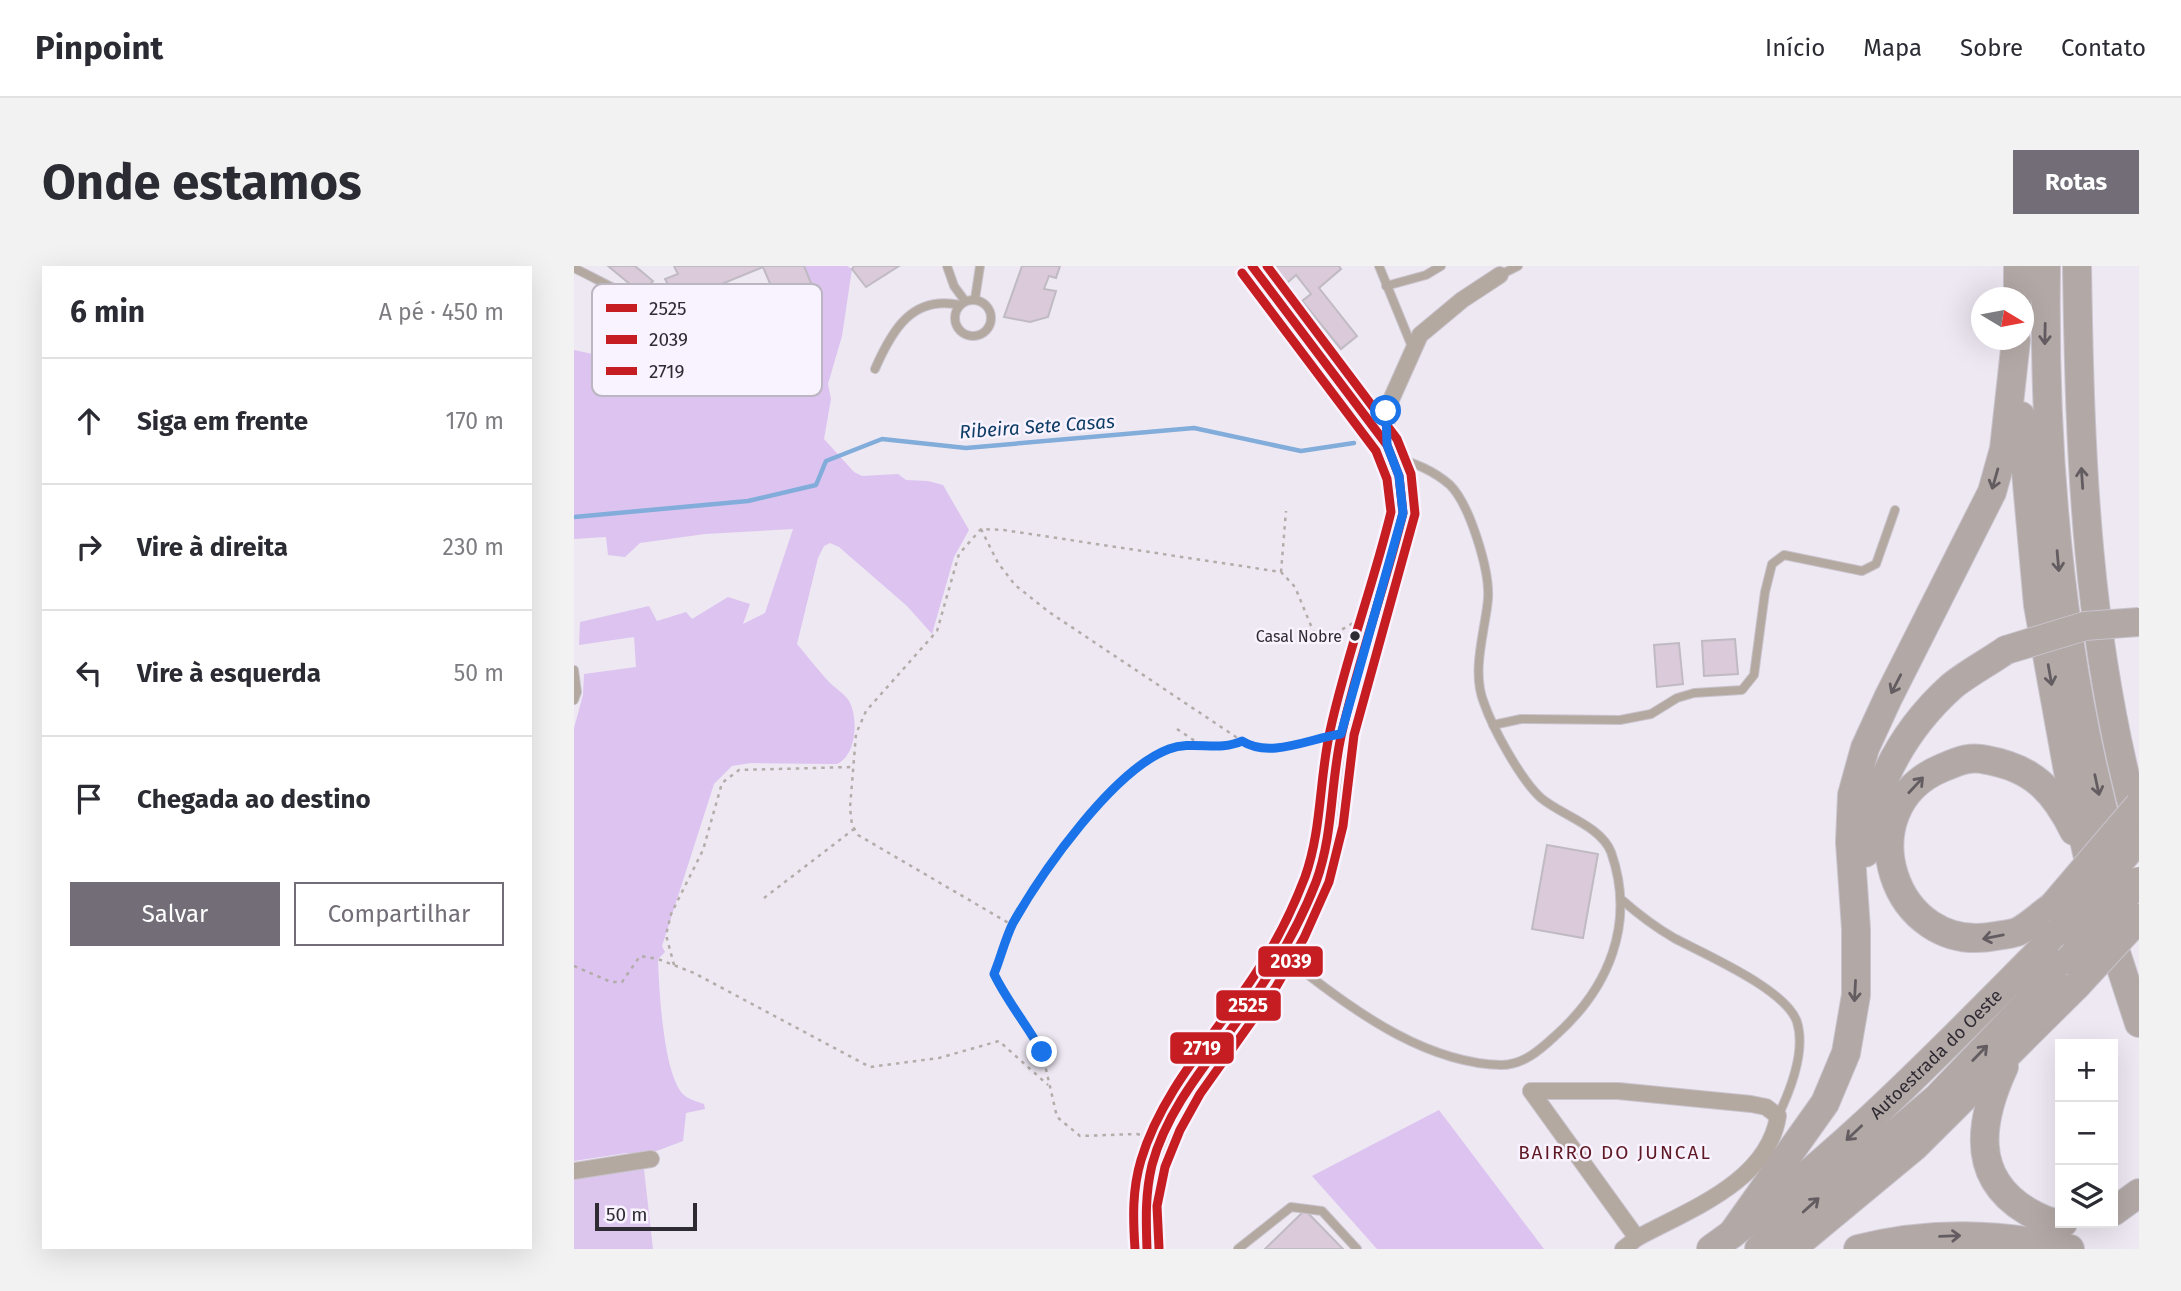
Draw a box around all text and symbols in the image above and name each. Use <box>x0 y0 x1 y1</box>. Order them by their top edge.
text: Pinpoint <box>35 28 163 68</box>
text: Início <box>1765 34 1825 62</box>
text: Mapa <box>1863 34 1922 62</box>
text: Sobre <box>1960 34 2023 62</box>
text: Contato <box>2061 34 2146 62</box>
button: Rotas <box>2013 150 2139 214</box>
text: Onde estamos <box>42 153 362 212</box>
legend <box>592 284 822 396</box>
north arrow <box>1971 287 2034 350</box>
text: 6 min <box>70 294 145 330</box>
text: 2525 <box>649 297 687 320</box>
text: A pé · 450 m <box>379 298 504 326</box>
one-way arrow <box>2039 322 2052 345</box>
text: 2039 <box>649 328 688 351</box>
text: 2719 <box>649 360 685 383</box>
route start <box>1370 395 1401 426</box>
icon: ahead <box>70 402 108 440</box>
text: Siga em frente <box>137 406 308 437</box>
text: 170 m <box>445 407 504 435</box>
water label: Ribeira Sete Casas <box>959 410 1116 443</box>
one-way arrow <box>2075 467 2088 490</box>
one-way arrow <box>1988 468 2001 490</box>
icon: right <box>70 528 108 566</box>
text: Vire à direita <box>137 532 288 563</box>
text: 230 m <box>443 533 504 561</box>
one-way arrow <box>2051 550 2064 572</box>
place label: Casal Nobre <box>1256 627 1342 646</box>
marker: Casal Nobre <box>1348 629 1362 643</box>
icon: left <box>70 654 108 692</box>
text: Vire à esquerda <box>137 658 321 689</box>
text: 50 m <box>454 659 504 687</box>
one-way arrow <box>2044 663 2057 686</box>
one-way arrow <box>1888 673 1902 693</box>
one-way arrow <box>2091 773 2104 796</box>
one-way arrow <box>1908 776 1924 794</box>
icon: arrive <box>70 780 108 818</box>
text: Chegada ao destino <box>137 784 371 815</box>
button: Salvar <box>70 882 280 946</box>
button: Compartilhar <box>294 882 504 946</box>
one-way arrow <box>1982 930 2005 944</box>
line badge: 2039 <box>1257 945 1324 978</box>
text: 2039 <box>1270 950 1312 973</box>
one-way arrow <box>1848 979 1861 1002</box>
street label: Autoestrada do Oeste <box>1865 985 2007 1124</box>
line badge: 2525 <box>1215 989 1282 1022</box>
text: 2525 <box>1228 994 1268 1017</box>
line badge: 2719 <box>1169 1031 1235 1065</box>
route end <box>1026 1036 1057 1067</box>
text: 2719 <box>1183 1037 1221 1060</box>
map controls <box>2055 1039 2118 1228</box>
button: + <box>2055 1039 2118 1102</box>
one-way arrow <box>1972 1045 1989 1062</box>
button: − <box>2055 1102 2118 1165</box>
one-way arrow <box>1845 1125 1863 1141</box>
district label: BAIRRO DO JUNCAL <box>1518 1141 1712 1164</box>
button: layers <box>2055 1165 2118 1228</box>
one-way arrow <box>1802 1197 1820 1213</box>
scale bar <box>595 1200 696 1232</box>
text: 50 m <box>606 1203 647 1226</box>
one-way arrow <box>1938 1229 1961 1243</box>

